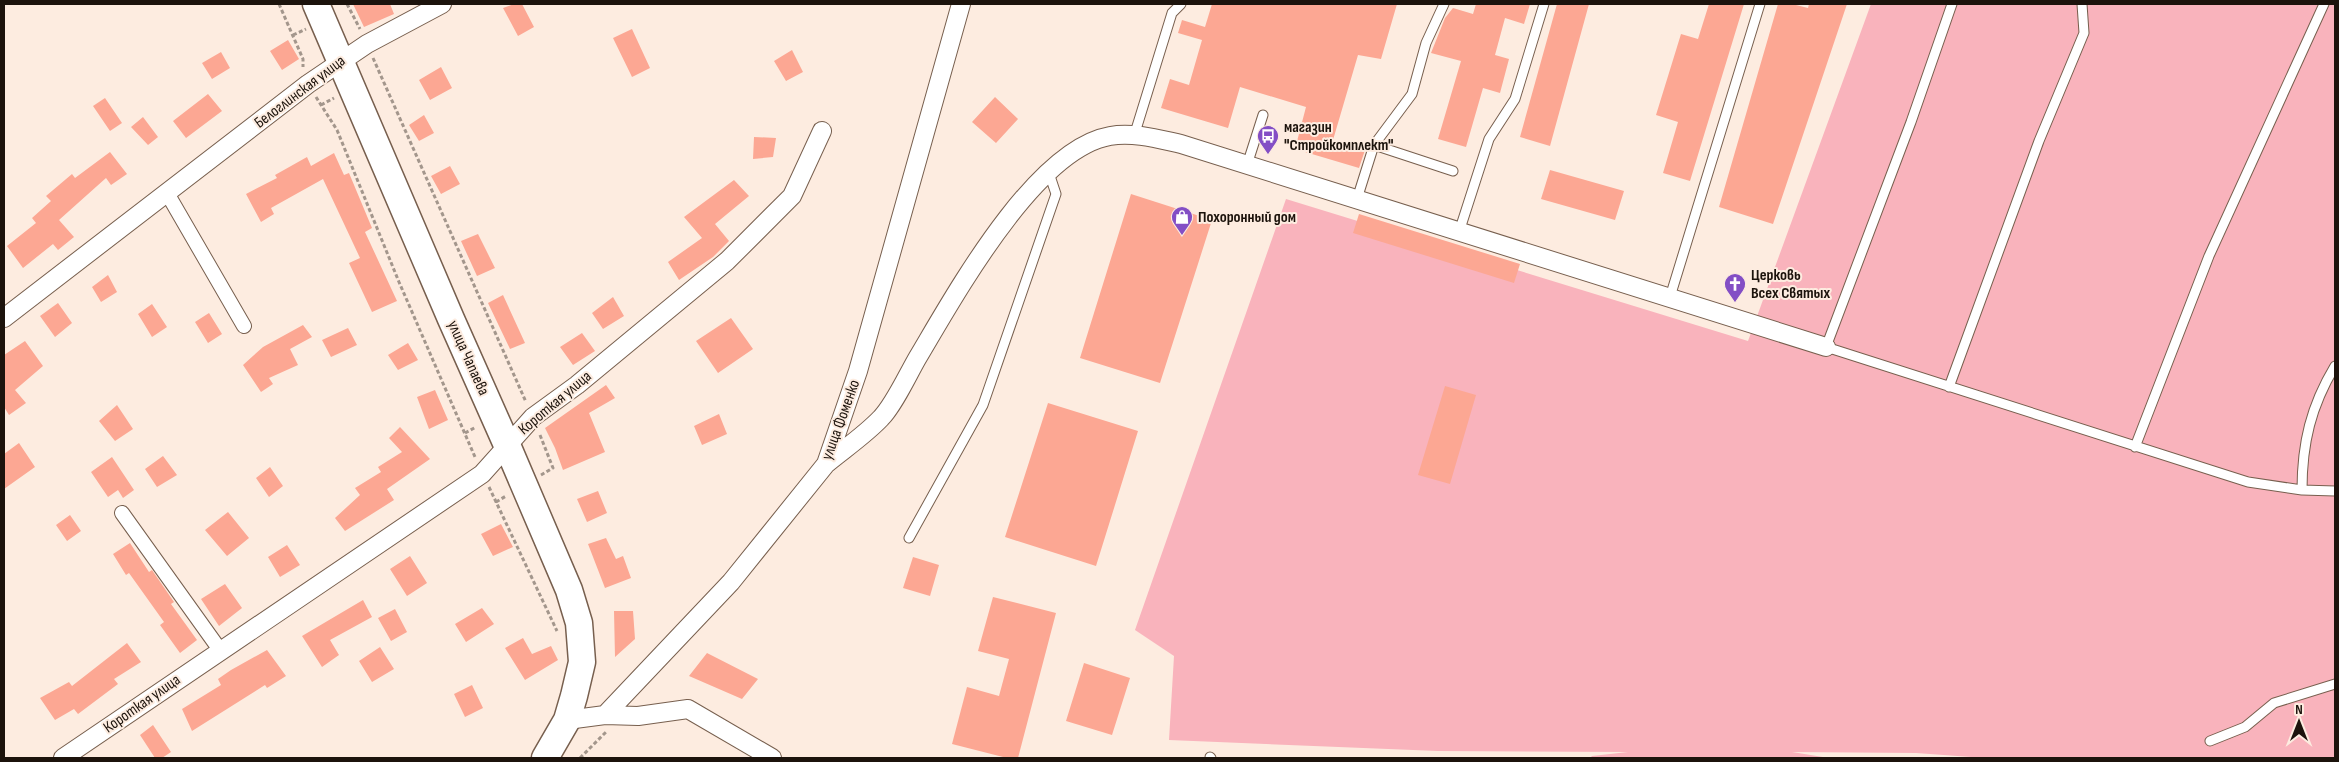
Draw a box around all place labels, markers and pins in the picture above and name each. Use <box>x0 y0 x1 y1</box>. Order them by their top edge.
place label: магазин "Стройкомплект" <box>1284 118 1394 155</box>
bus stop icon: магазин "Стройкомплект" <box>1256 124 1280 155</box>
shop icon: Похоронный дом <box>1170 205 1194 236</box>
place label: Похоронный дом <box>1198 208 1296 227</box>
place label: Церковь Всех Святых <box>1751 266 1830 303</box>
church icon: Церковь Всех Святых <box>1723 272 1747 303</box>

